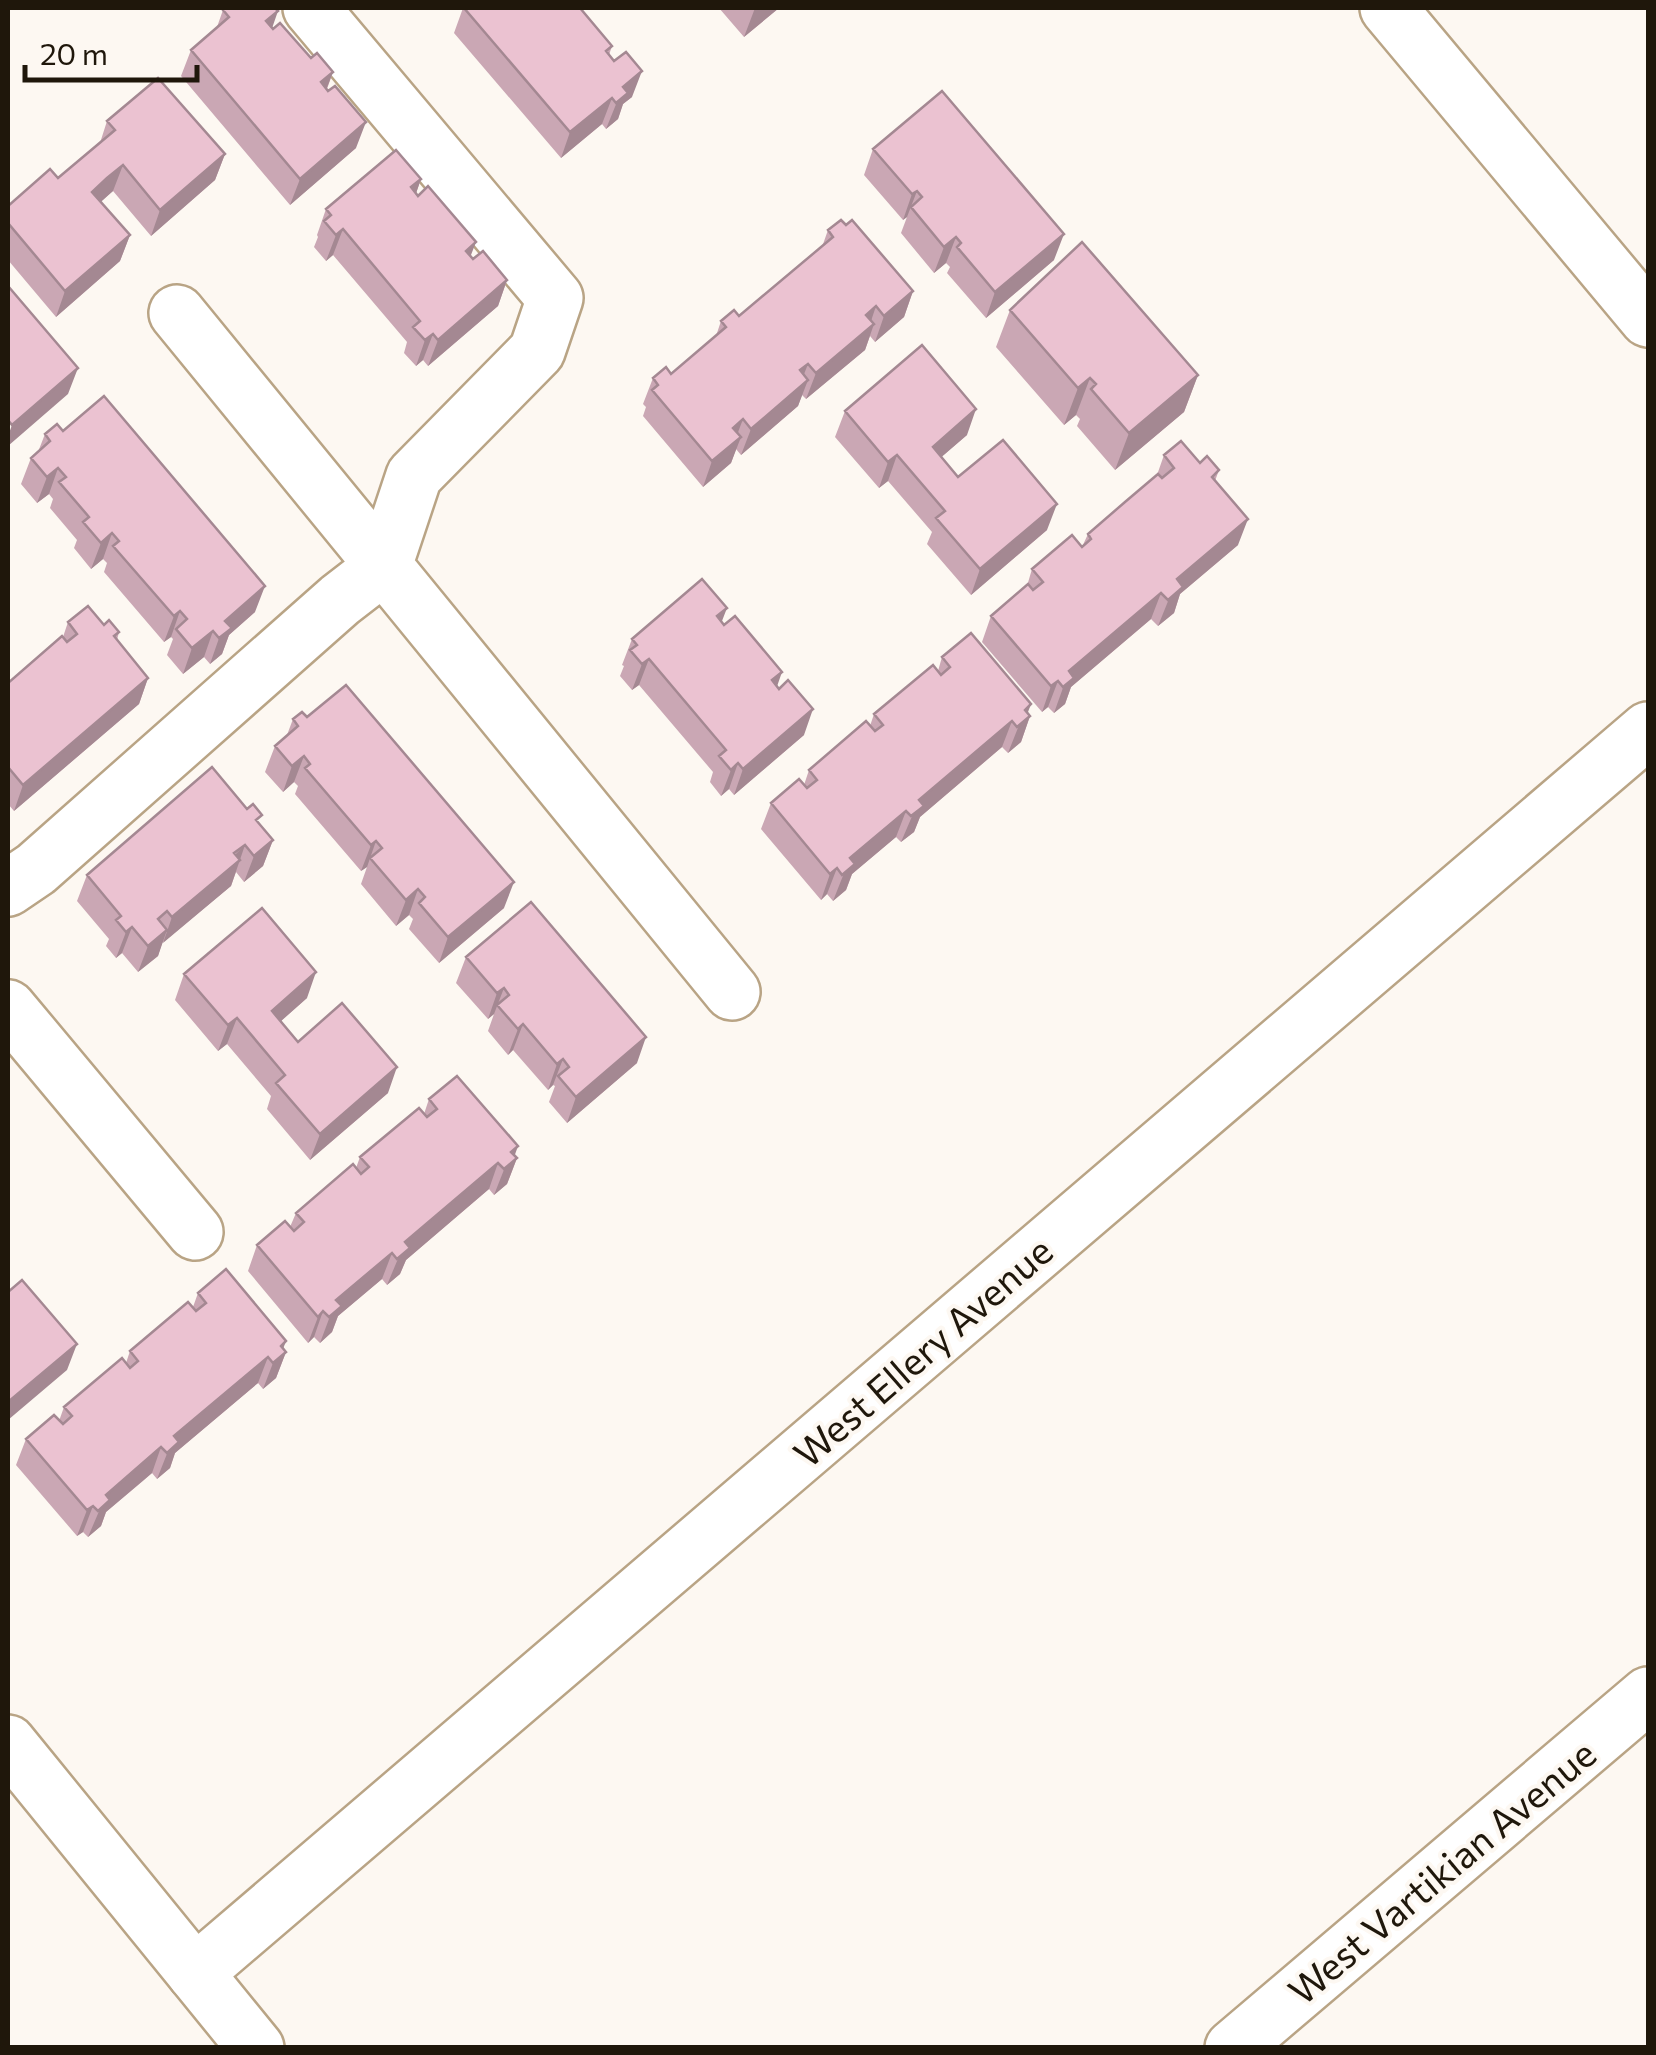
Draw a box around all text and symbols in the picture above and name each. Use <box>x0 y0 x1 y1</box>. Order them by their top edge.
scale bar <box>25 20 198 82</box>
text: 20 m <box>40 34 108 71</box>
street label: West Ellery Avenue <box>783 1226 1061 1476</box>
street label: West Vartikian Avenue <box>1278 1729 1604 2013</box>

